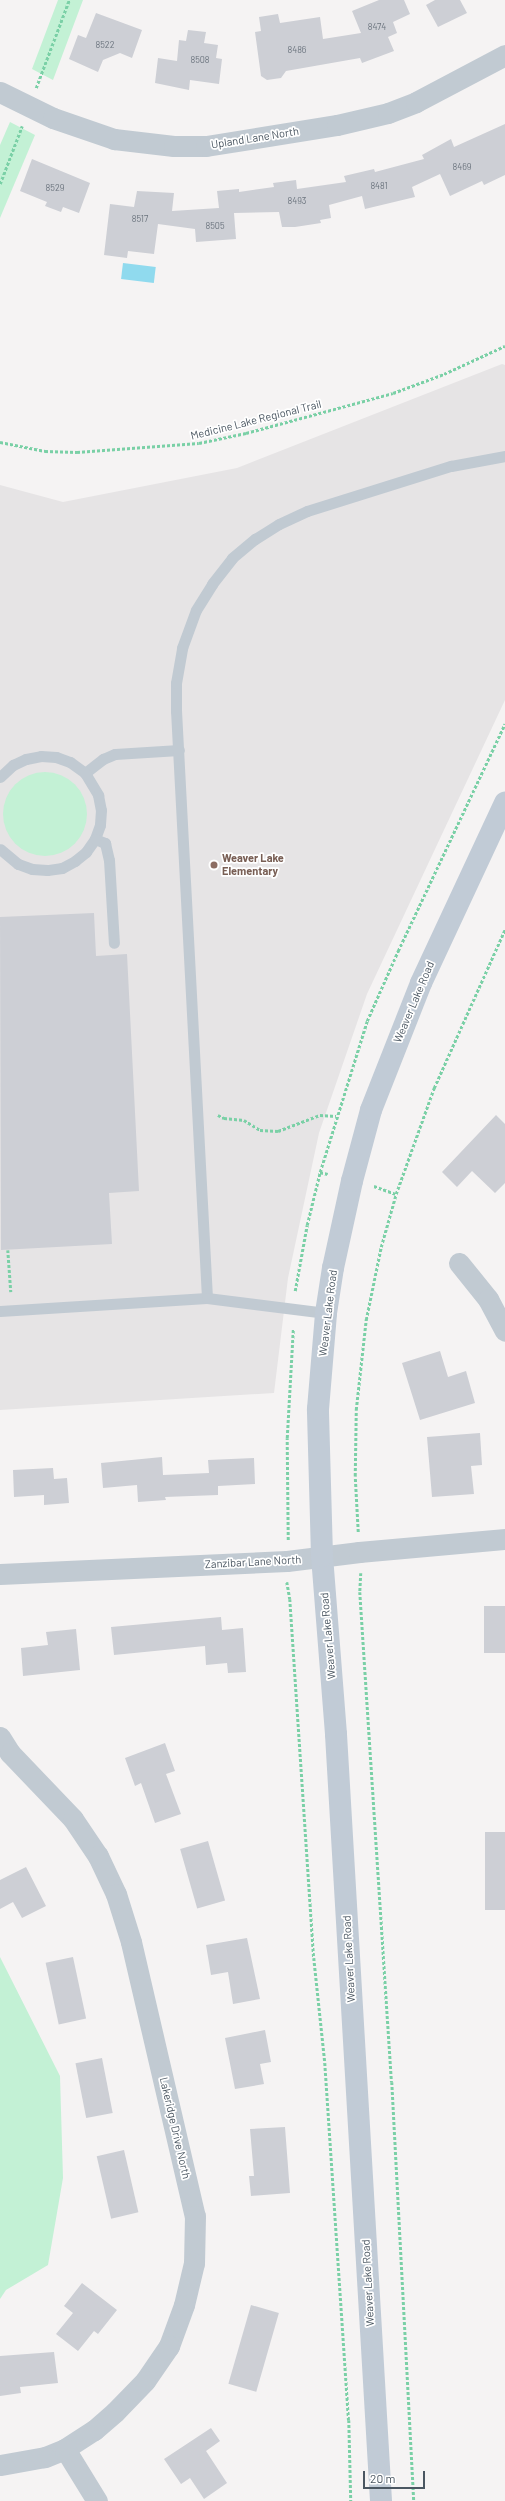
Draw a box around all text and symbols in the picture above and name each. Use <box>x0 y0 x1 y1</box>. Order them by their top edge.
house number: 8474 <box>368 22 386 32</box>
house number: 8522 <box>96 40 114 50</box>
house number: 8486 <box>288 45 306 55</box>
house number: 8508 <box>190 55 210 65</box>
street label: Upland Lane North <box>210 125 300 151</box>
house number: 8469 <box>453 162 471 172</box>
house number: 8481 <box>370 181 388 191</box>
house number: 8529 <box>46 183 64 193</box>
house number: 8493 <box>288 196 306 206</box>
house number: 8517 <box>132 214 148 224</box>
house number: 8505 <box>205 221 225 231</box>
street label: Medicine Lake Regional Trail <box>189 397 323 443</box>
place label: Weaver Lake Elementary <box>222 852 284 878</box>
marker: Weaver Lake Elementary <box>209 860 219 870</box>
street label: Weaver Lake Road <box>391 959 437 1045</box>
street label: Weaver Lake Road <box>316 1269 340 1357</box>
street label: Zanzibar Lane North <box>205 1553 301 1571</box>
street label: Weaver Lake Road <box>318 1592 338 1680</box>
street label: Weaver Lake Road <box>340 1915 358 2003</box>
street label: Lakeridge Drive North <box>157 2076 193 2180</box>
street label: Weaver Lake Road <box>359 2239 377 2327</box>
scale bar <box>365 2463 427 2489</box>
text: 20 m <box>370 2471 396 2485</box>

